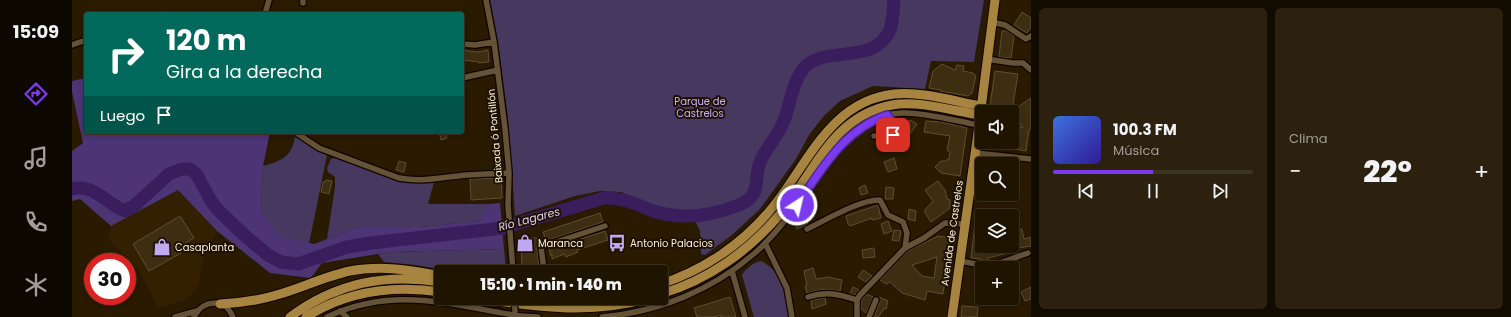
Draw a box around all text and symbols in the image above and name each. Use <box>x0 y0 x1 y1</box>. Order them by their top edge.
text: 15:09 <box>13 19 59 44</box>
text: 120 m <box>166 21 246 60</box>
icon: right <box>100 28 152 80</box>
text: Gira a la derecha <box>166 59 322 84</box>
icon: directions <box>22 80 50 108</box>
street label: Baixada ó Pontillón <box>483 88 507 184</box>
park label: Parque de Castrelos <box>674 94 726 121</box>
icon: arrive <box>153 104 175 126</box>
text: Luego <box>100 105 145 126</box>
map controls <box>975 105 1019 305</box>
button: sound <box>975 105 1019 149</box>
pin <box>876 118 910 152</box>
text: 100.3 FM <box>1113 119 1177 140</box>
icon: arrive <box>882 124 904 146</box>
text: Clima <box>1289 129 1328 148</box>
text: Música <box>1113 141 1159 160</box>
icon: music <box>22 144 50 172</box>
text: 22° <box>1363 150 1412 193</box>
text: − <box>1289 156 1301 187</box>
text: + <box>1474 156 1489 187</box>
button: search <box>975 157 1019 201</box>
street label: Avenida de Castrelos <box>937 179 967 287</box>
icon: previous <box>1075 180 1097 202</box>
icon: pause <box>1142 180 1164 202</box>
icon: next <box>1209 180 1231 202</box>
position arrow <box>776 184 818 226</box>
water label: Río Lagares <box>496 203 562 235</box>
icon: phone <box>22 208 50 236</box>
button: layers <box>975 209 1019 253</box>
shop icon: Maranca <box>515 233 535 253</box>
bus stop icon: Antonio Palacios <box>607 233 627 253</box>
place label: Maranca <box>538 236 583 251</box>
place label: Antonio Palacios <box>630 236 713 251</box>
shop icon: Casaplanta <box>152 237 172 257</box>
place label: Casaplanta <box>175 240 234 255</box>
speed limit sign: 30 <box>84 253 136 305</box>
button: + <box>975 261 1019 305</box>
icon: climate <box>22 271 50 299</box>
text: 15:10 · 1 min · 140 m <box>480 274 622 295</box>

